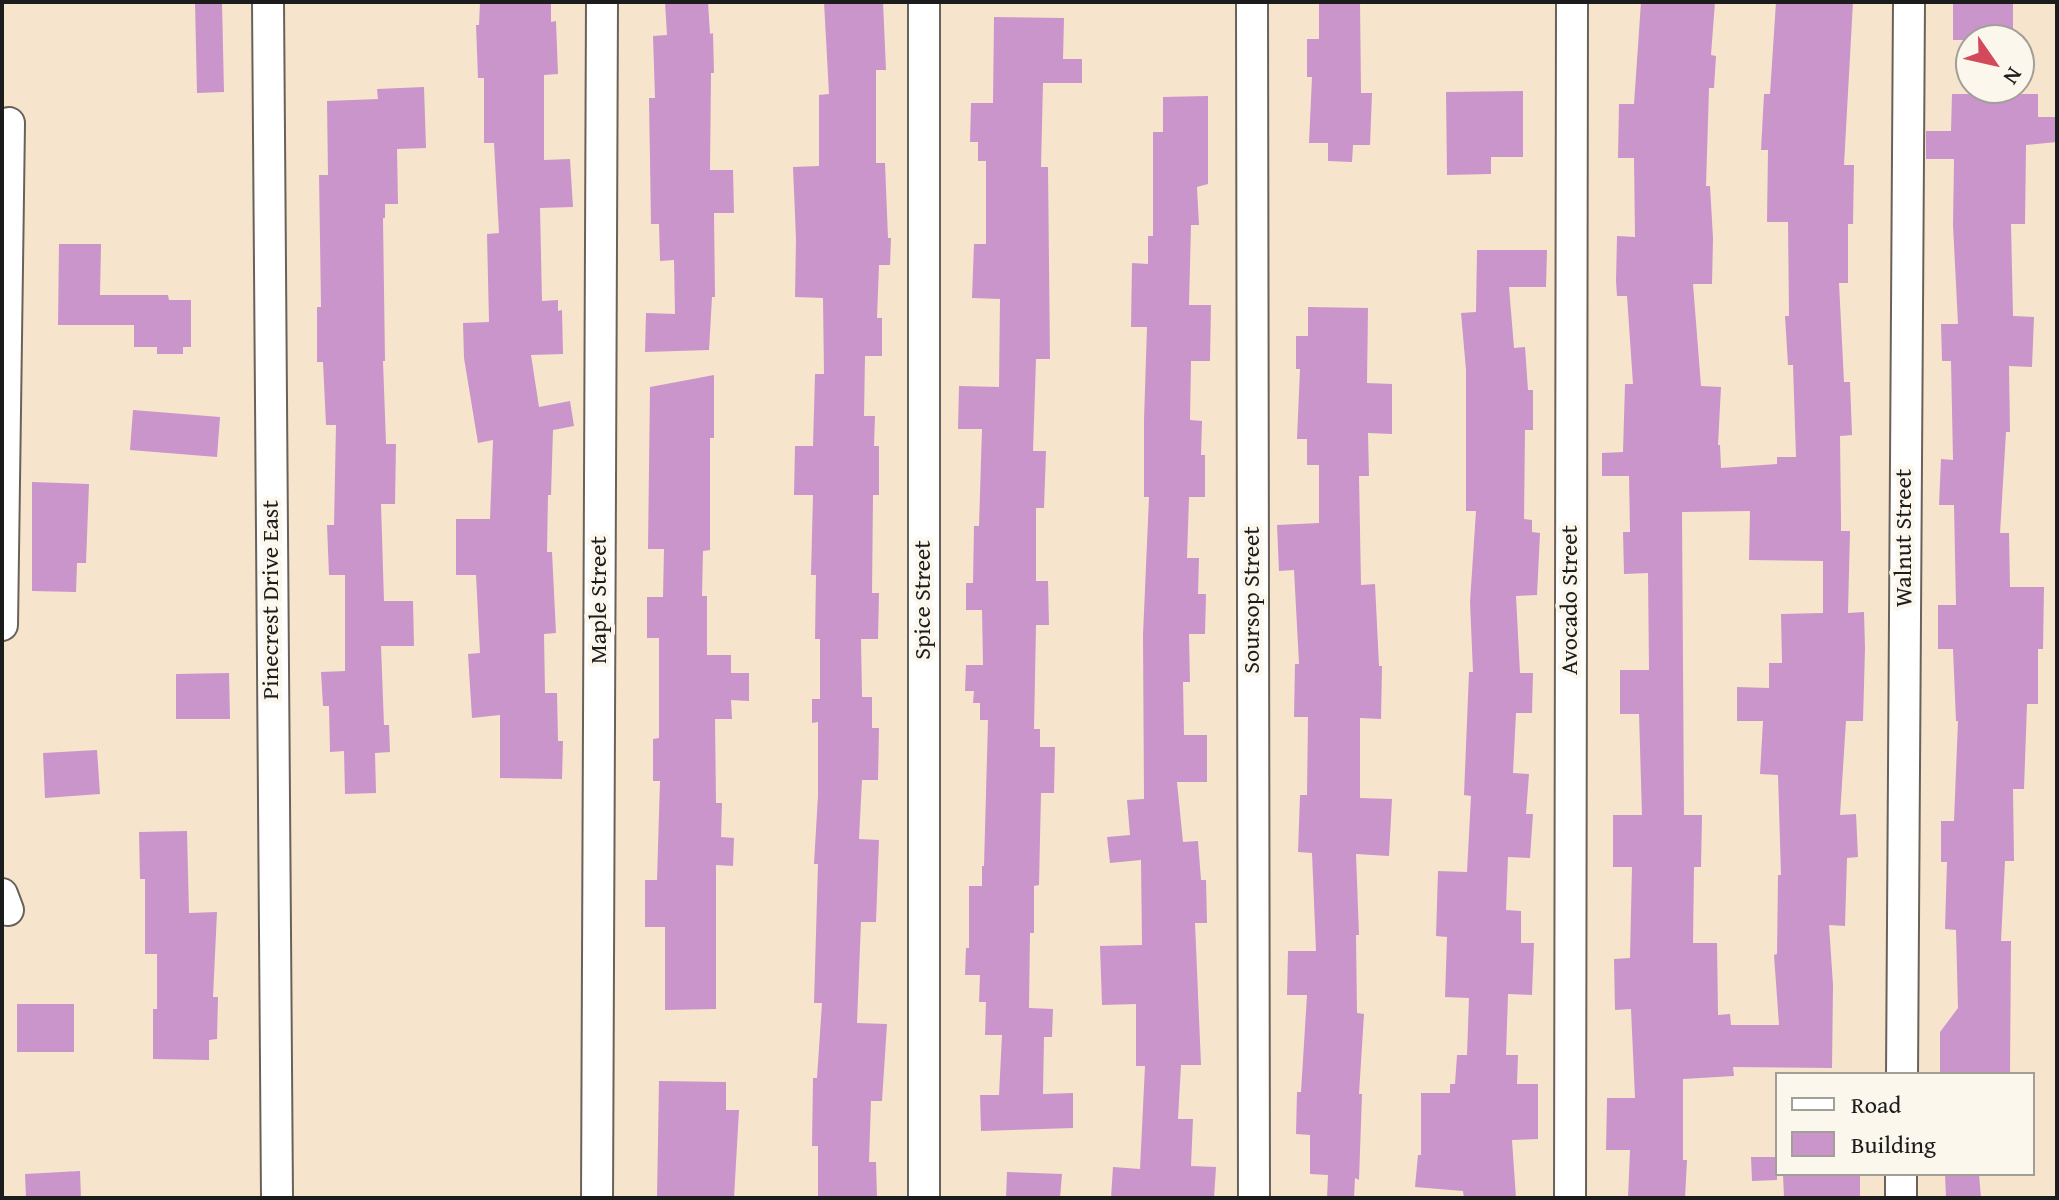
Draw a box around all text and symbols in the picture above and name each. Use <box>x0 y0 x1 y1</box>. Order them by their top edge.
north arrow <box>1955 24 2035 104</box>
text: N <box>1996 61 2031 91</box>
street label: Walnut Street <box>1891 469 1919 607</box>
street label: Pinecrest Drive East <box>258 500 286 700</box>
street label: Avocado Street <box>1557 525 1585 675</box>
street label: Soursop Street <box>1239 526 1267 674</box>
street label: Maple Street <box>586 536 614 664</box>
street label: Spice Street <box>910 540 938 660</box>
legend <box>1775 1072 2035 1176</box>
text: Road <box>1851 1087 1901 1122</box>
text: Building <box>1851 1127 1936 1162</box>

